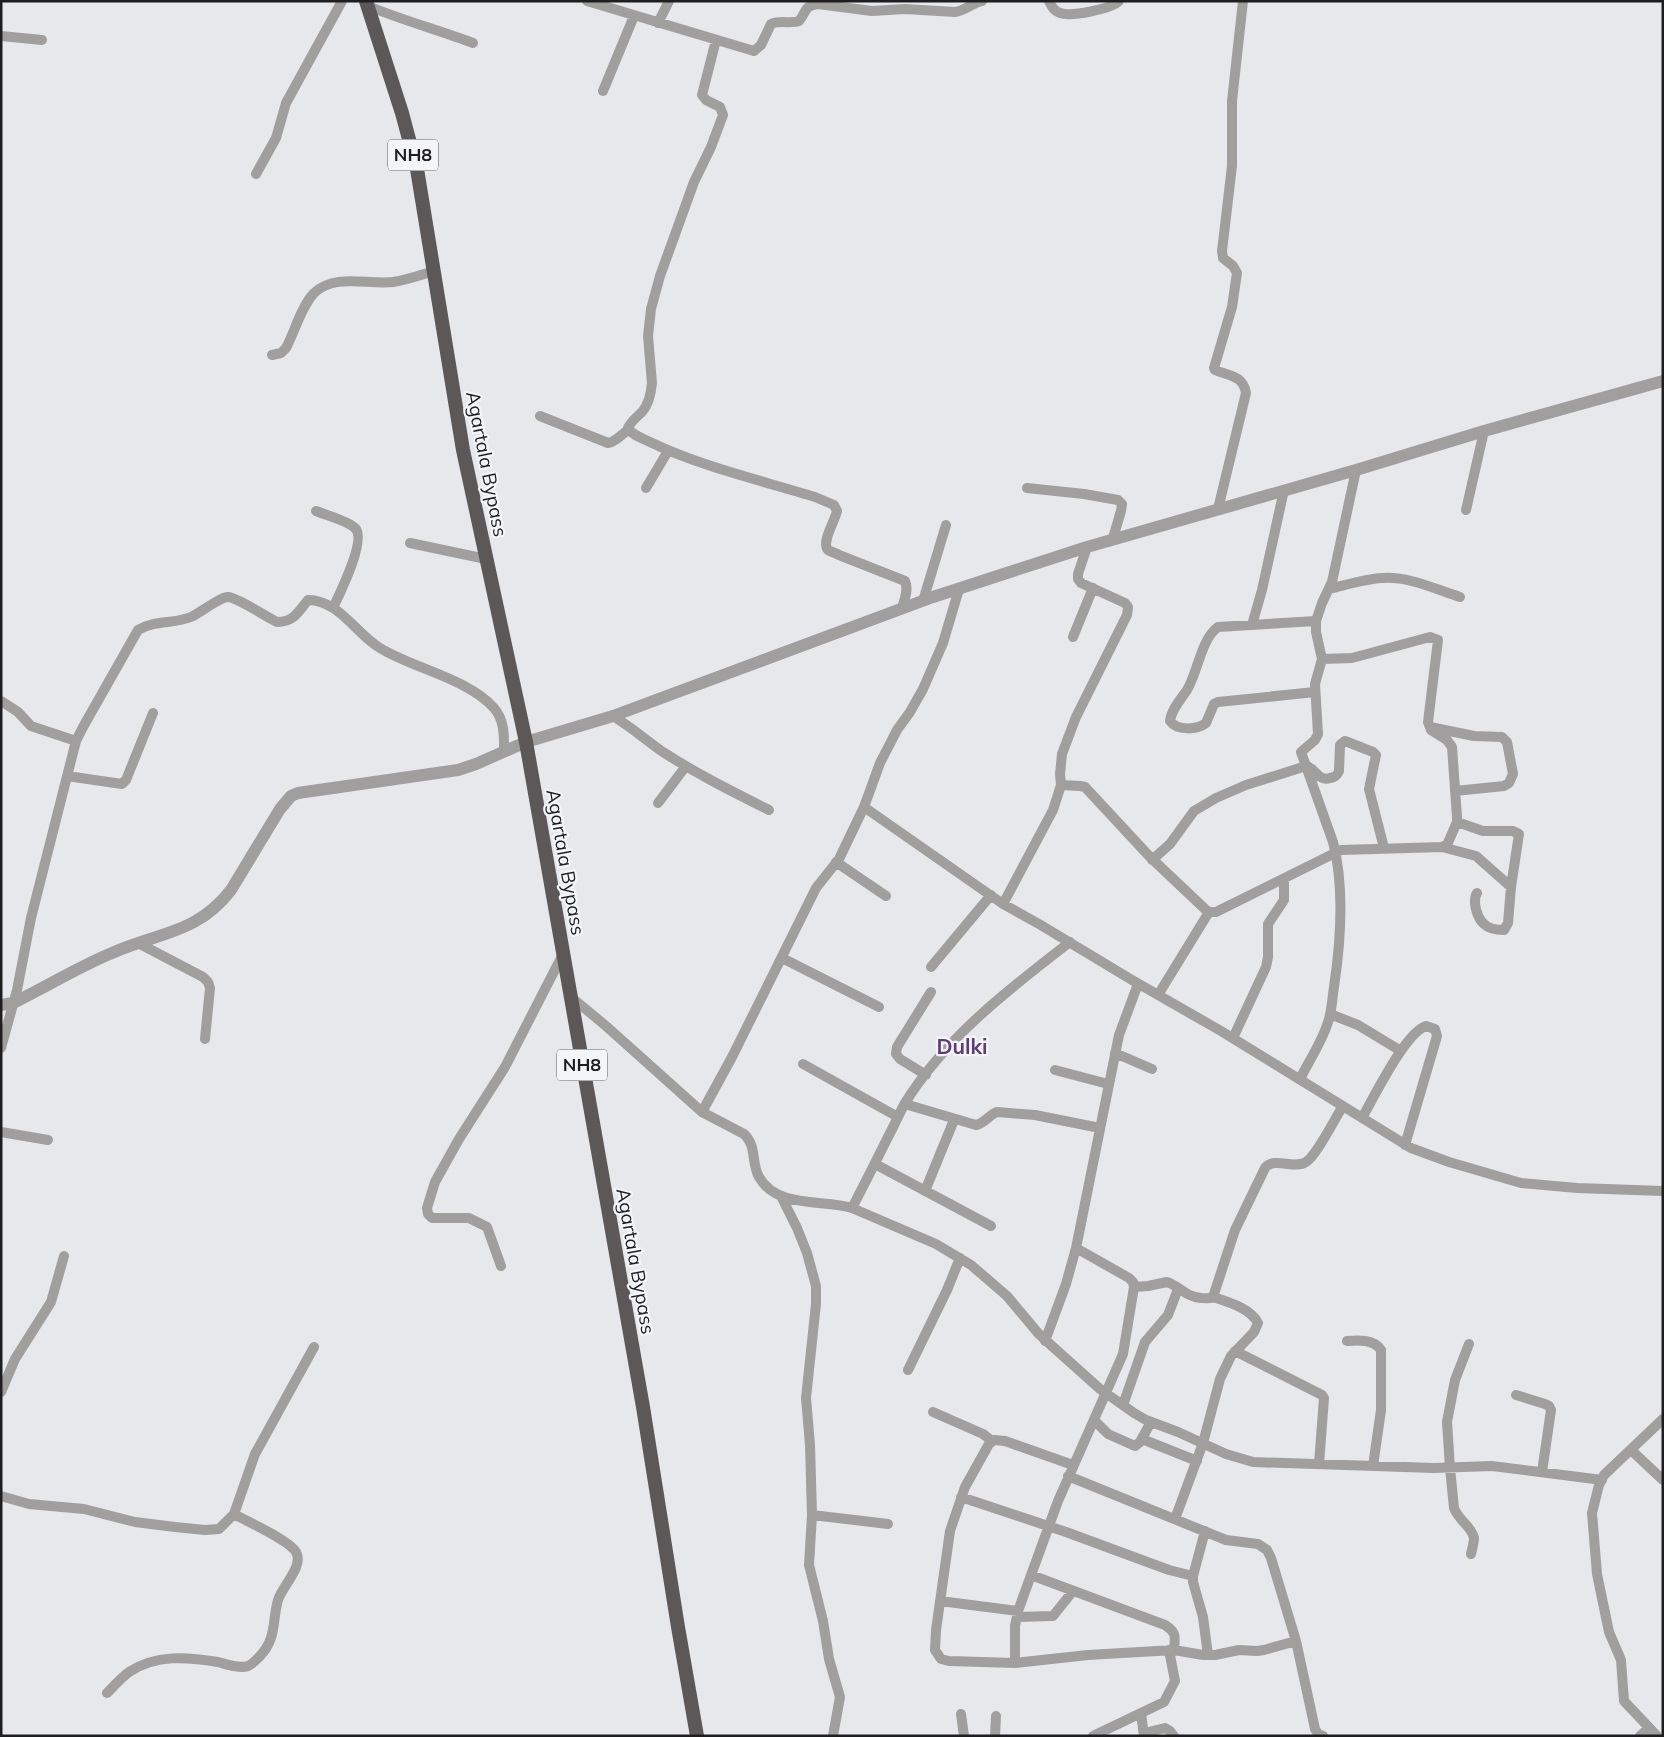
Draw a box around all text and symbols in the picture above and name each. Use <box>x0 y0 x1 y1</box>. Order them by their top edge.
road number: NH8 <box>388 140 438 170</box>
street label: Agartala Bypass <box>461 389 513 539</box>
street label: Agartala Bypass <box>541 787 591 937</box>
district label: Dulki <box>936 1033 988 1059</box>
road number: NH8 <box>557 1050 607 1080</box>
street label: Agartala Bypass <box>611 1186 661 1336</box>

